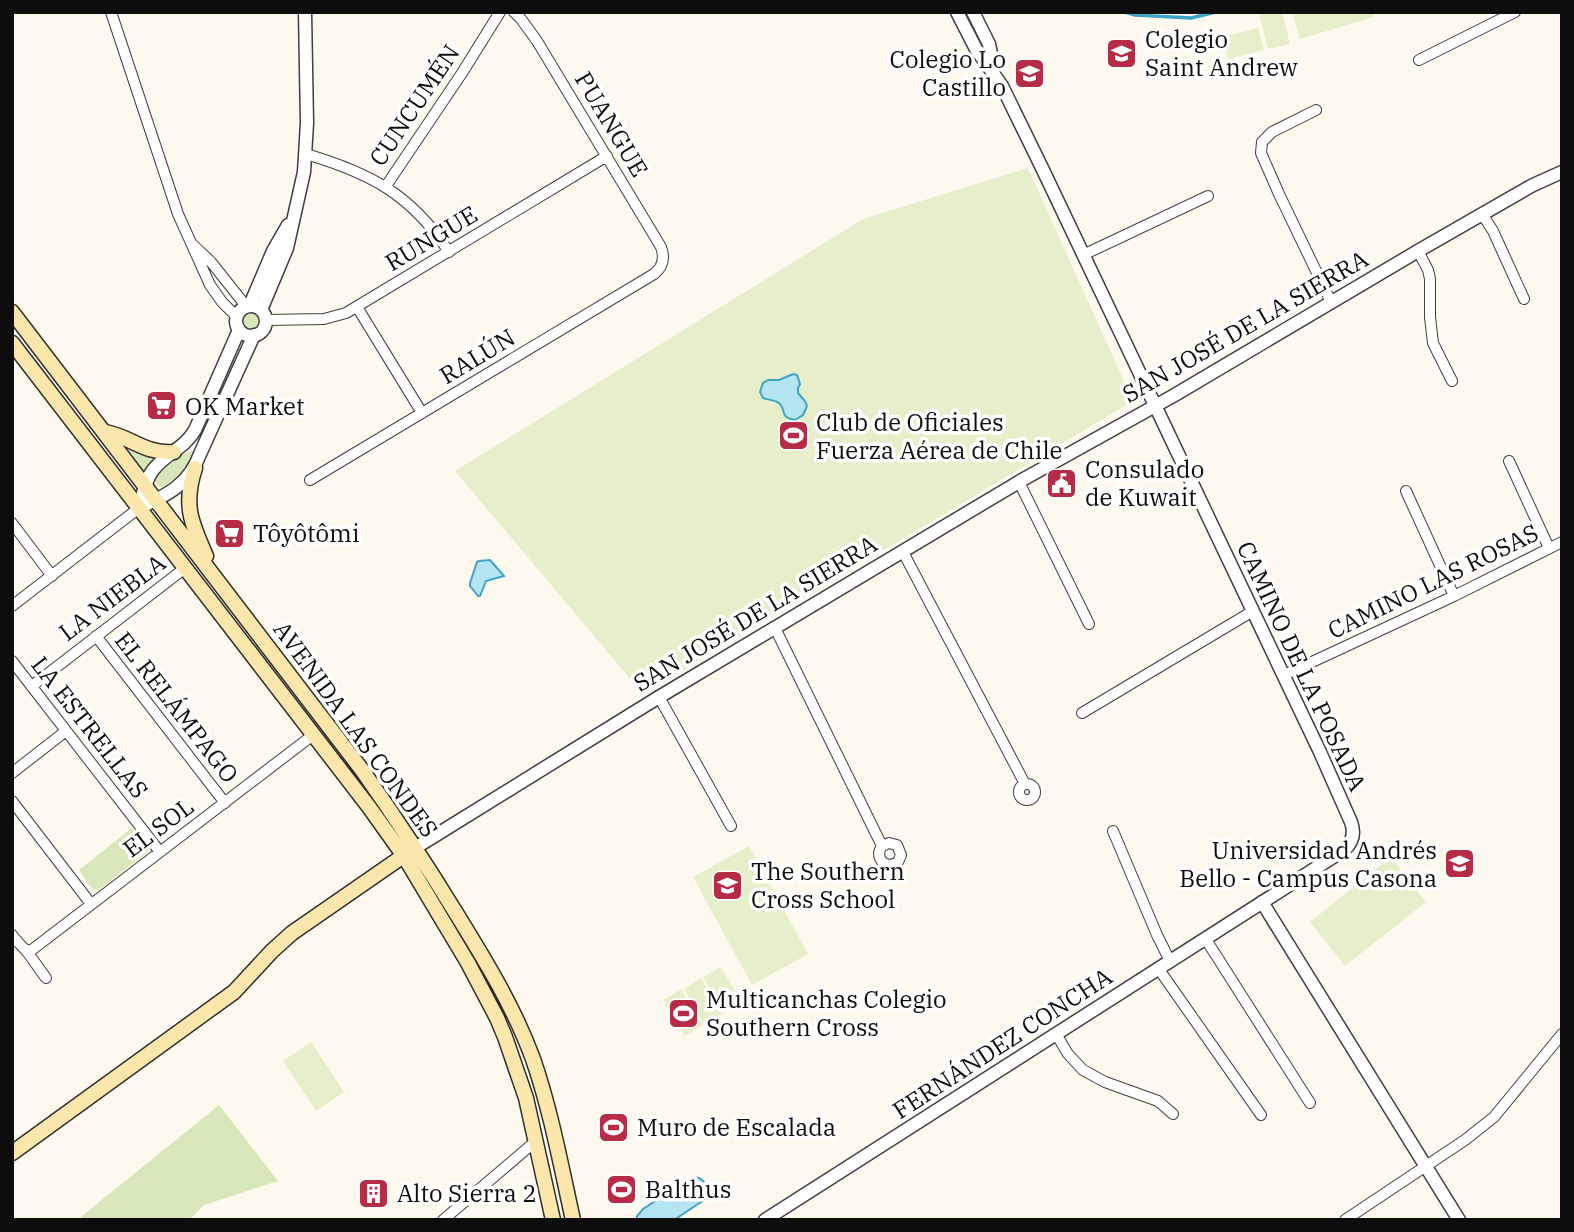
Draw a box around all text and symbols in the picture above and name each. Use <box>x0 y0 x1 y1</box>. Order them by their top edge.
place label: Colegio Saint Andrew <box>1145 23 1298 83</box>
school or university icon: Colegio Saint Andrew <box>1105 36 1139 70</box>
street label: CUNCUMÉN <box>362 38 466 172</box>
place label: Colegio Lo Castillo <box>890 43 1006 103</box>
school or university icon: Colegio Lo Castillo <box>1012 56 1046 90</box>
street label: PUANGUE <box>568 65 656 183</box>
street label: RUNGUE <box>379 198 483 278</box>
street label: SAN JOSÉ DE LA SIERRA <box>1116 242 1374 410</box>
street label: RALÚN <box>433 321 521 391</box>
supermarket icon: OK Market <box>145 389 179 423</box>
place label: OK Market <box>185 390 304 422</box>
place label: Club de Oficiales Fuerza Aérea de Chile <box>816 406 1062 466</box>
sports icon: Club de Oficiales Fuerza Aérea de Chile <box>776 419 810 453</box>
place label: Consulado de Kuwait <box>1085 453 1204 513</box>
public building icon: Consulado de Kuwait <box>1045 466 1079 500</box>
supermarket icon: Tôyôtômi <box>213 516 247 550</box>
street label: CAMINO LAS ROSAS <box>1322 516 1544 646</box>
place label: Tôyôtômi <box>253 517 360 549</box>
street label: SAN JOSÉ DE LA SIERRA <box>627 527 883 699</box>
street label: CAMINO DE LA POSADA <box>1230 536 1374 797</box>
street label: LA NIEBLA <box>52 546 172 648</box>
street label: AVENIDA LAS CONDES <box>267 614 445 844</box>
street label: EL RELÁMPAGO <box>108 625 246 789</box>
street label: LA ESTRELLAS <box>24 649 156 805</box>
street label: EL SOL <box>116 790 200 864</box>
place label: Universidad Andrés Bello - Campus Casona <box>1179 834 1437 894</box>
school or university icon: Universidad Andrés Bello - Campus Casona <box>1443 847 1477 881</box>
place label: The Southern Cross School <box>751 855 905 915</box>
school or university icon: The Southern Cross School <box>711 868 745 902</box>
street label: FERNÁNDEZ CONCHA <box>886 960 1118 1126</box>
place label: Multicanchas Colegio Southern Cross <box>706 983 947 1043</box>
sports icon: Multicanchas Colegio Southern Cross <box>666 996 700 1030</box>
sports icon: Muro de Escalada <box>597 1110 631 1144</box>
place label: Muro de Escalada <box>637 1111 836 1143</box>
sports icon: Balthus <box>605 1172 639 1206</box>
place label: Balthus <box>645 1173 731 1205</box>
building icon: Alto Sierra 2 <box>357 1176 391 1210</box>
place label: Alto Sierra 2 <box>397 1177 537 1209</box>

